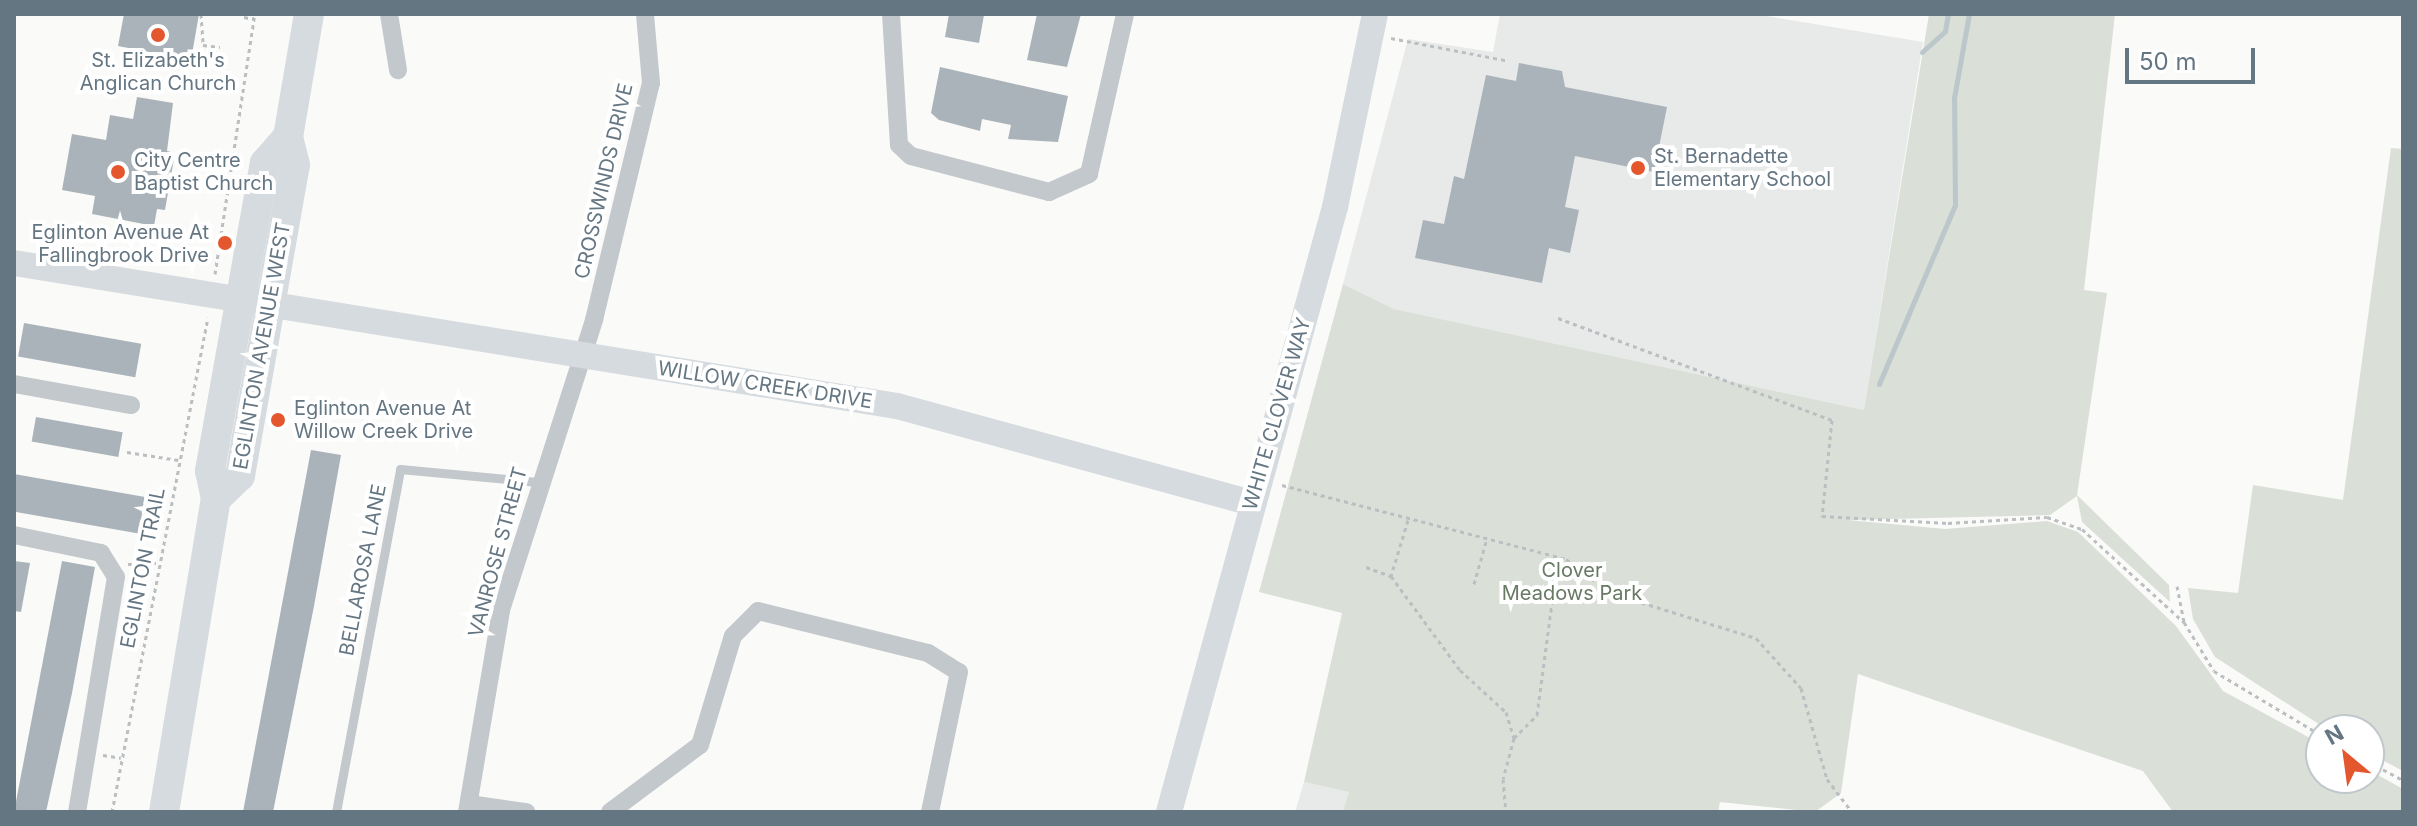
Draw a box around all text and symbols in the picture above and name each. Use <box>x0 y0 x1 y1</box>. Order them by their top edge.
marker: St. Elizabeth's Anglican Church <box>149 26 167 44</box>
scale bar <box>2129 32 2259 82</box>
text: 50 m <box>2139 47 2197 76</box>
place label: St. Elizabeth's Anglican Church <box>80 48 236 95</box>
street label: CROSSWINDS DRIVE <box>570 81 638 281</box>
place label: St. Bernadette Elementary School <box>1654 144 1831 191</box>
place label: City Centre Baptist Church <box>134 148 273 195</box>
marker: St. Bernadette Elementary School <box>1629 159 1647 177</box>
marker: City Centre Baptist Church <box>109 163 127 181</box>
place label: Eglinton Avenue At Fallingbrook Drive <box>32 220 209 267</box>
street label: EGLINTON AVENUE WEST <box>228 221 296 471</box>
marker: Eglinton Avenue At Fallingbrook Drive <box>216 234 234 252</box>
street label: WHITE CLOVER WAY <box>1238 315 1316 513</box>
street label: WILLOW CREEK DRIVE <box>656 356 874 414</box>
place label: Eglinton Avenue At Willow Creek Drive <box>294 396 473 443</box>
marker: Eglinton Avenue At Willow Creek Drive <box>269 411 287 429</box>
street label: VANROSE STREET <box>464 464 532 640</box>
street label: BELLAROSA LANE <box>335 482 391 658</box>
street label: EGLINTON TRAIL <box>116 486 170 650</box>
park label: Clover Meadows Park <box>1502 559 1642 606</box>
north arrow <box>2305 714 2385 794</box>
text: N <box>2321 719 2348 750</box>

